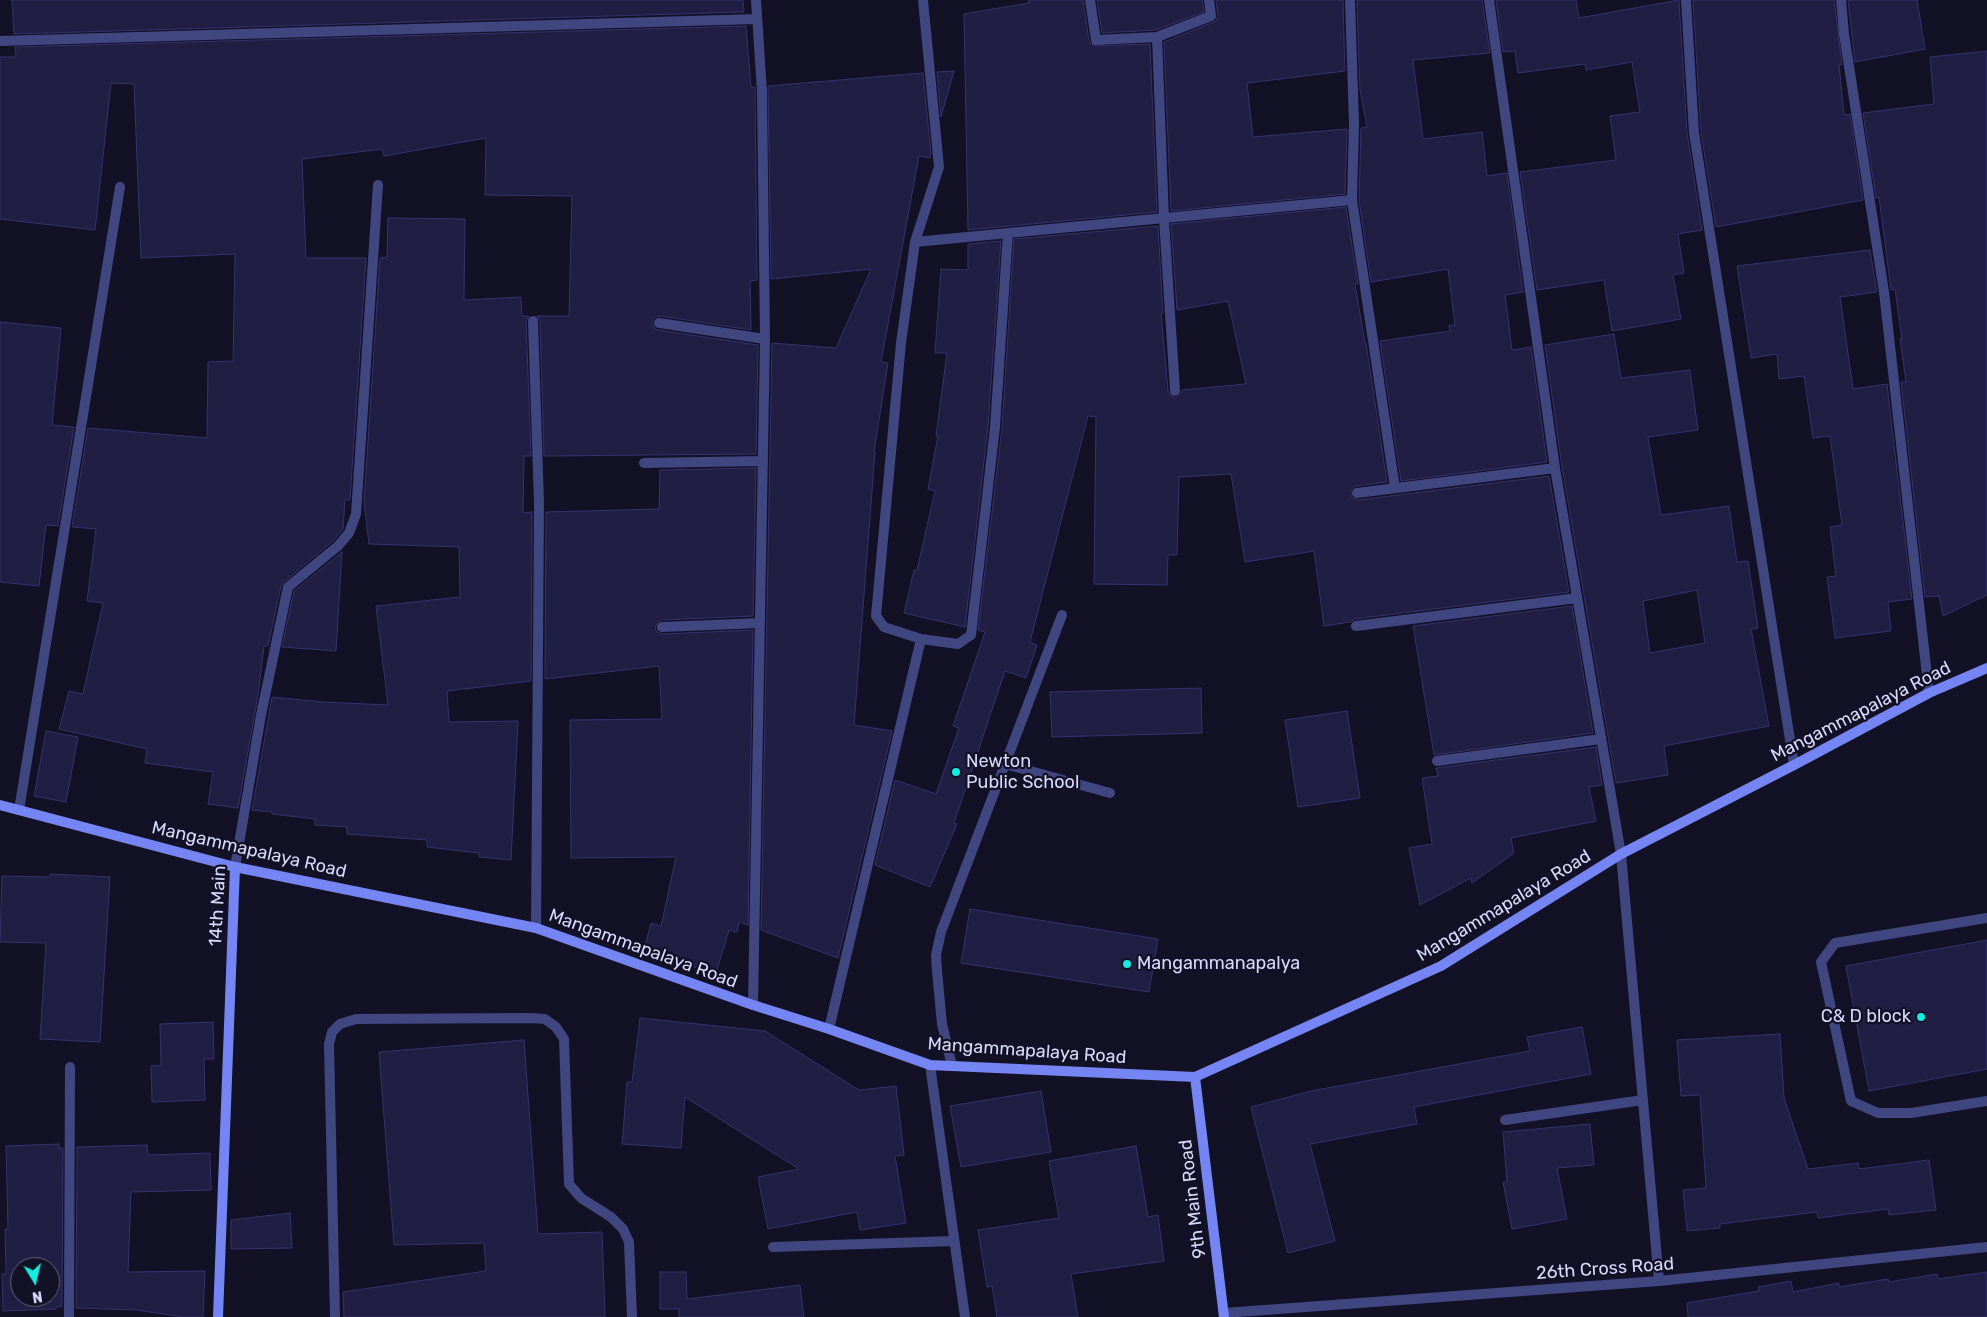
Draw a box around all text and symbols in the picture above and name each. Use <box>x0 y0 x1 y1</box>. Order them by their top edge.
street label: Mangammapalaya Road <box>1767 657 1955 767</box>
place label: Newton Public School <box>966 751 1079 794</box>
marker: Newton Public School <box>950 766 962 778</box>
street label: Mangammapalaya Road <box>150 817 348 883</box>
street label: Mangammapalaya Road <box>1413 845 1595 967</box>
street label: 14th Main <box>205 865 231 947</box>
street label: Mangammapalaya Road <box>546 905 740 993</box>
place label: Mangammanapalya <box>1137 953 1300 975</box>
marker: Mangammanapalya <box>1121 958 1133 970</box>
place label: C& D block <box>1821 1006 1911 1028</box>
marker: C& D block <box>1915 1011 1927 1023</box>
street label: Mangammapalaya Road <box>927 1033 1127 1069</box>
street label: 9th Main Road <box>1175 1138 1211 1260</box>
street label: 26th Cross Road <box>1535 1253 1675 1285</box>
north arrow <box>10 1257 60 1307</box>
text: N <box>31 1287 44 1306</box>

